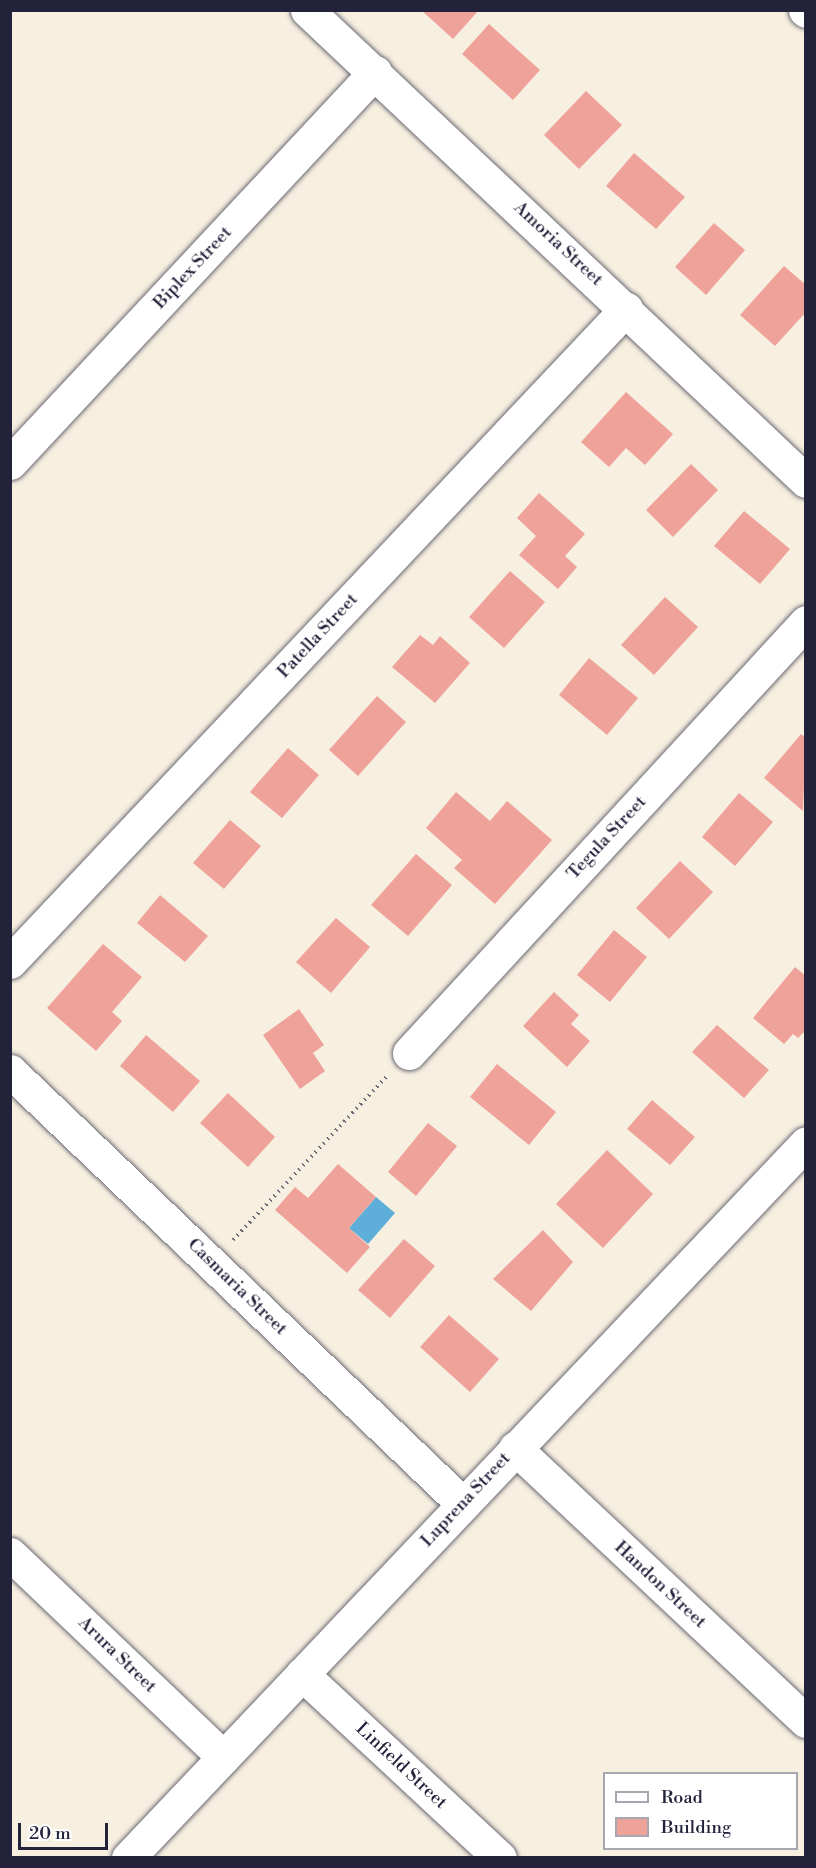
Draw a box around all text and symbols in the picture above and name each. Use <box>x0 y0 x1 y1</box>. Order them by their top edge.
street label: Amoria Street <box>509 197 607 291</box>
street label: Biplex Street <box>149 222 237 314</box>
street label: Patella Street <box>273 589 363 683</box>
street label: Tegula Street <box>563 792 651 884</box>
street label: Casmaria Street <box>183 1234 291 1340</box>
street label: Luprena Street <box>417 1448 515 1552</box>
street label: Handon Street <box>610 1537 710 1633</box>
street label: Arura Street <box>73 1612 161 1698</box>
street label: Linfield Street <box>351 1718 451 1814</box>
legend <box>603 1772 798 1850</box>
text: Road <box>661 1786 703 1809</box>
scale bar <box>21 1811 111 1849</box>
text: Building <box>661 1816 731 1839</box>
text: 20 m <box>29 1822 71 1845</box>

